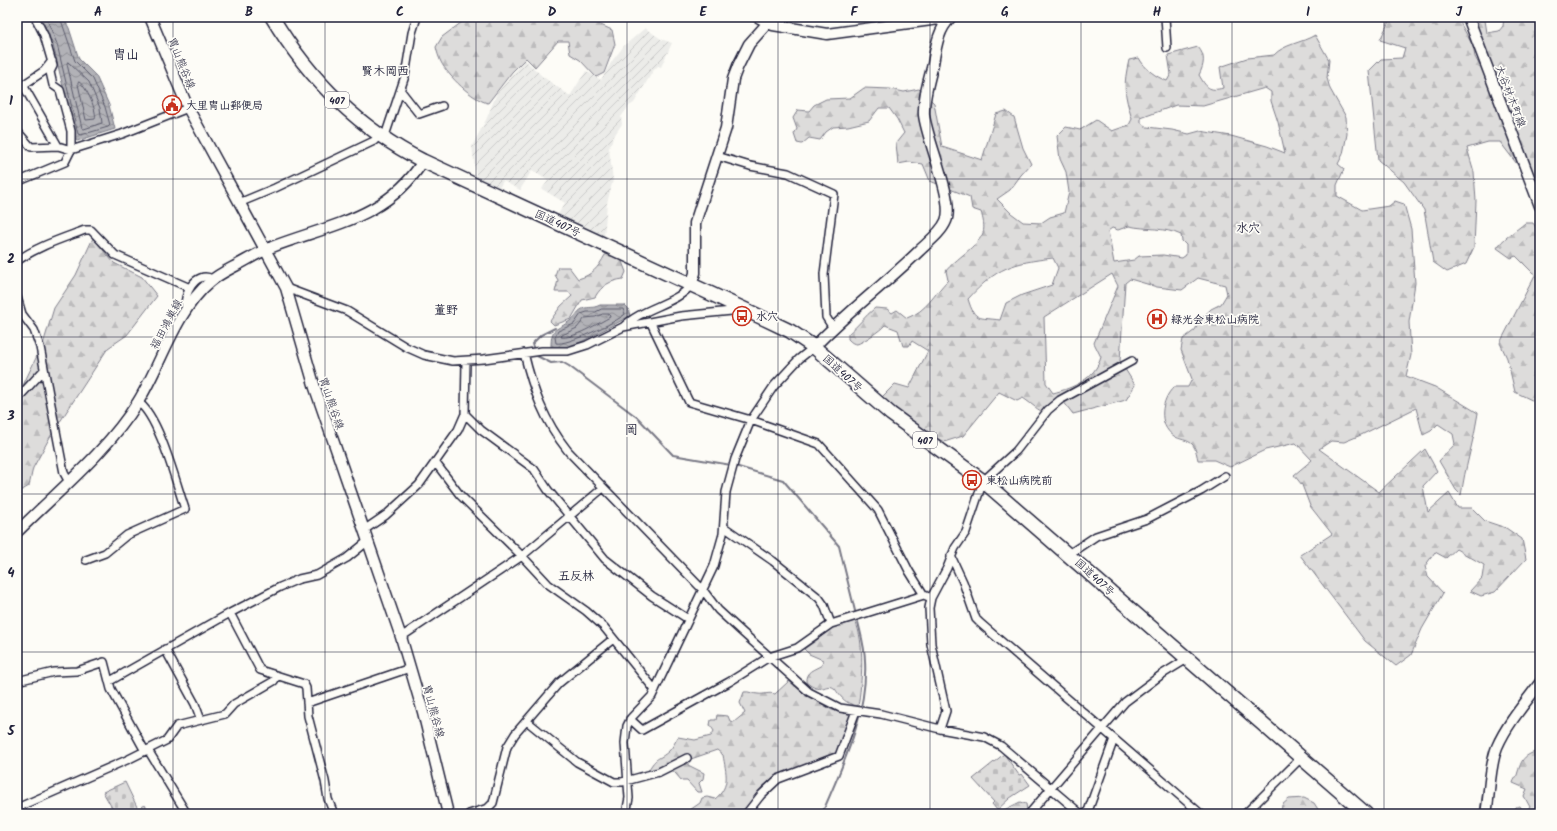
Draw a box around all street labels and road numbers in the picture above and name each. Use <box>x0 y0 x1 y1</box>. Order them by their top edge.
street label: 胄山熊谷線 <box>162 35 200 92</box>
street label: 大谷材木町線 <box>1490 62 1530 130</box>
road number: 407 <box>325 92 349 108</box>
street label: 国道407号 <box>531 205 584 243</box>
street label: 福田鴻巣線 <box>146 296 188 353</box>
street label: 国道407号 <box>818 350 867 397</box>
street label: 胄山熊谷線 <box>314 374 349 432</box>
road number: 407 <box>913 432 937 448</box>
street label: 国道407号 <box>1070 554 1119 601</box>
street label: 胄山熊谷線 <box>417 682 449 740</box>

